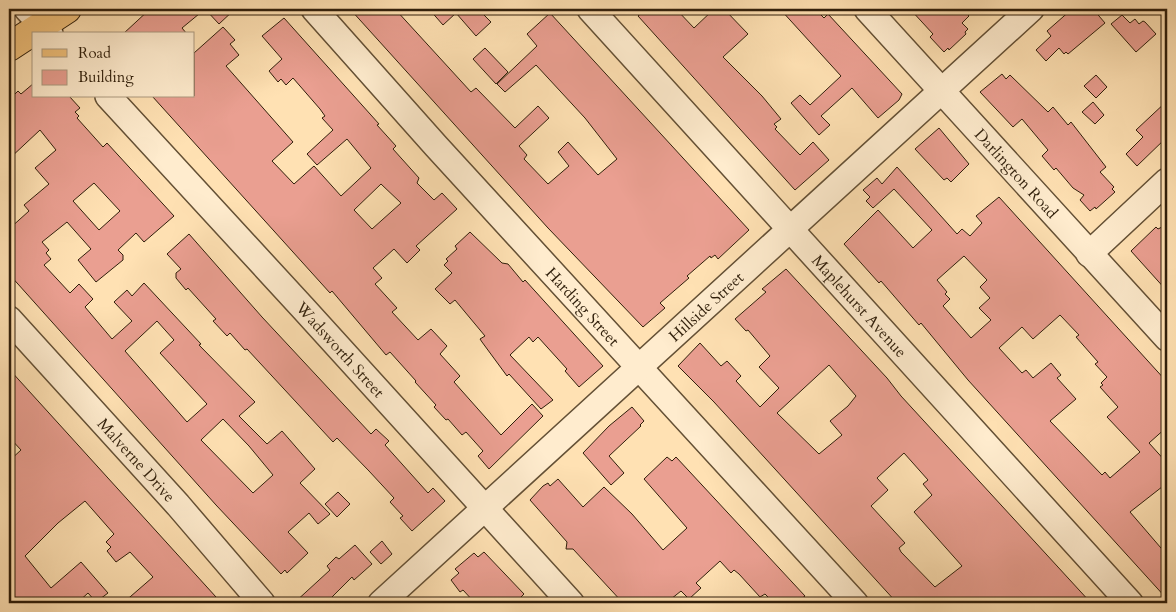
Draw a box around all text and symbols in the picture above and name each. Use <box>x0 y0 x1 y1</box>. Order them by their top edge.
legend <box>32 32 195 98</box>
text: Road <box>78 43 111 63</box>
text: Building <box>78 67 134 87</box>
street label: Darlington Road <box>969 124 1063 224</box>
street label: Maplehurst Avenue <box>807 250 911 363</box>
street label: Harding Street <box>540 263 624 351</box>
street label: Hillside Street <box>664 267 749 347</box>
street label: Wadsworth Street <box>290 297 389 403</box>
street label: Malverne Drive <box>92 413 180 507</box>

